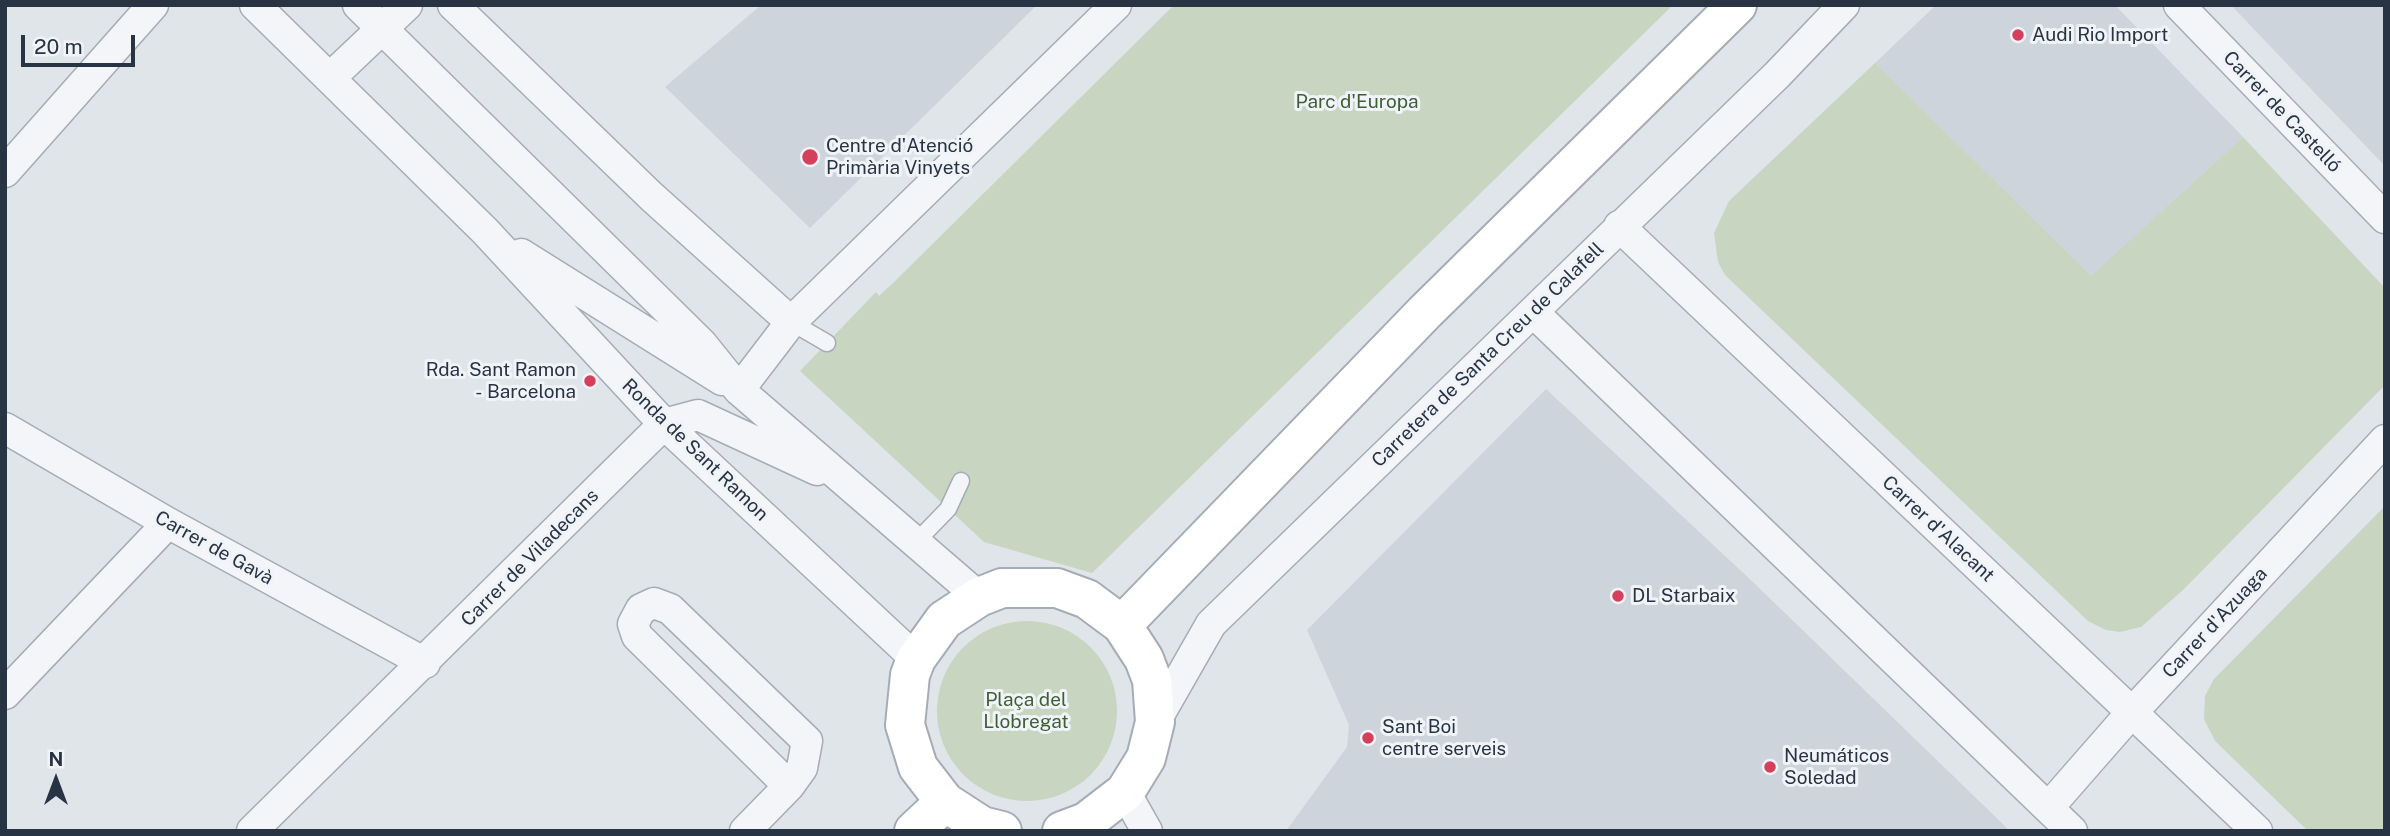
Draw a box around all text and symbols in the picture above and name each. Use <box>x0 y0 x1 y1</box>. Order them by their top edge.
scale bar <box>24 21 138 65</box>
place label: Audi Rio Import <box>2032 24 2168 46</box>
marker: Audi Rio Import <box>2010 27 2026 43</box>
text: 20 m <box>34 34 83 59</box>
street label: Carrer de Castelló <box>2218 47 2346 177</box>
park label: Parc d'Europa <box>1295 91 1419 113</box>
place label: Centre d'Atenció Primària Vinyets <box>826 135 973 179</box>
marker: Centre d'Atenció Primària Vinyets <box>800 147 820 167</box>
street label: Carretera de Santa Creu de Calafell <box>1367 238 1609 472</box>
place label: Rda. Sant Ramon - Barcelona <box>426 359 576 403</box>
marker: Rda. Sant Ramon - Barcelona <box>582 373 598 389</box>
street label: Ronda de Sant Ramon <box>617 374 773 526</box>
street label: Carrer d'Alacant <box>1877 471 1999 587</box>
street label: Carrer de Viladecans <box>457 485 603 631</box>
street label: Carrer de Gavà <box>151 506 277 590</box>
street label: Carrer d'Azuaga <box>2158 563 2272 683</box>
place label: DL Starbaix <box>1632 585 1736 607</box>
marker: DL Starbaix <box>1610 588 1626 604</box>
park label: Plaça del Llobregat <box>983 689 1069 733</box>
place label: Sant Boi centre serveis <box>1382 716 1506 760</box>
marker: Sant Boi centre serveis <box>1360 730 1376 746</box>
north arrow <box>21 745 91 815</box>
place label: Neumáticos Soledad <box>1784 745 1889 789</box>
text: N <box>49 748 63 770</box>
marker: Neumáticos Soledad <box>1762 759 1778 775</box>

